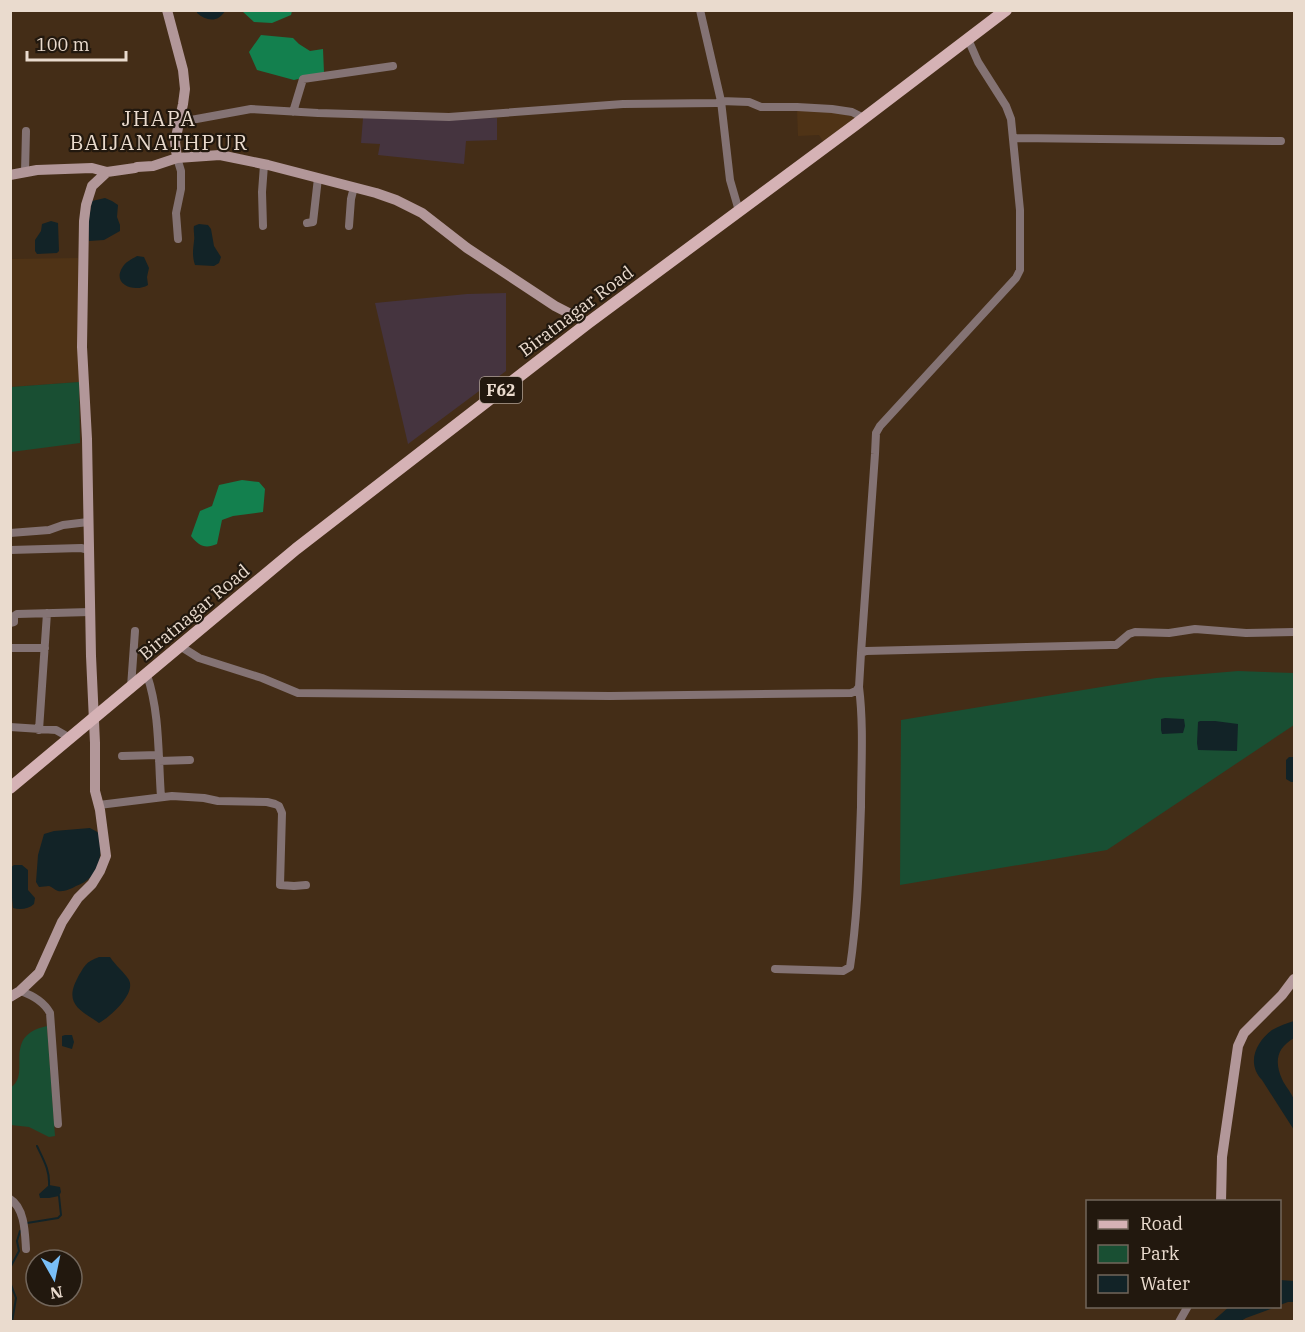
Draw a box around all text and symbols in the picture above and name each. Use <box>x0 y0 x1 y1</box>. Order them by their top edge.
scale bar <box>27 24 126 62</box>
text: 100 m <box>36 33 90 56</box>
district label: JHAPA BAIJANATHPUR <box>69 104 249 156</box>
street label: Biratnagar Road <box>514 260 638 362</box>
road number: F62 <box>480 377 522 403</box>
street label: Biratnagar Road <box>134 559 254 665</box>
legend <box>1086 1200 1281 1308</box>
text: Road <box>1140 1212 1183 1235</box>
text: Park <box>1140 1242 1180 1265</box>
north arrow <box>24 1248 84 1308</box>
text: Water <box>1140 1272 1190 1295</box>
text: N <box>49 1282 64 1304</box>

